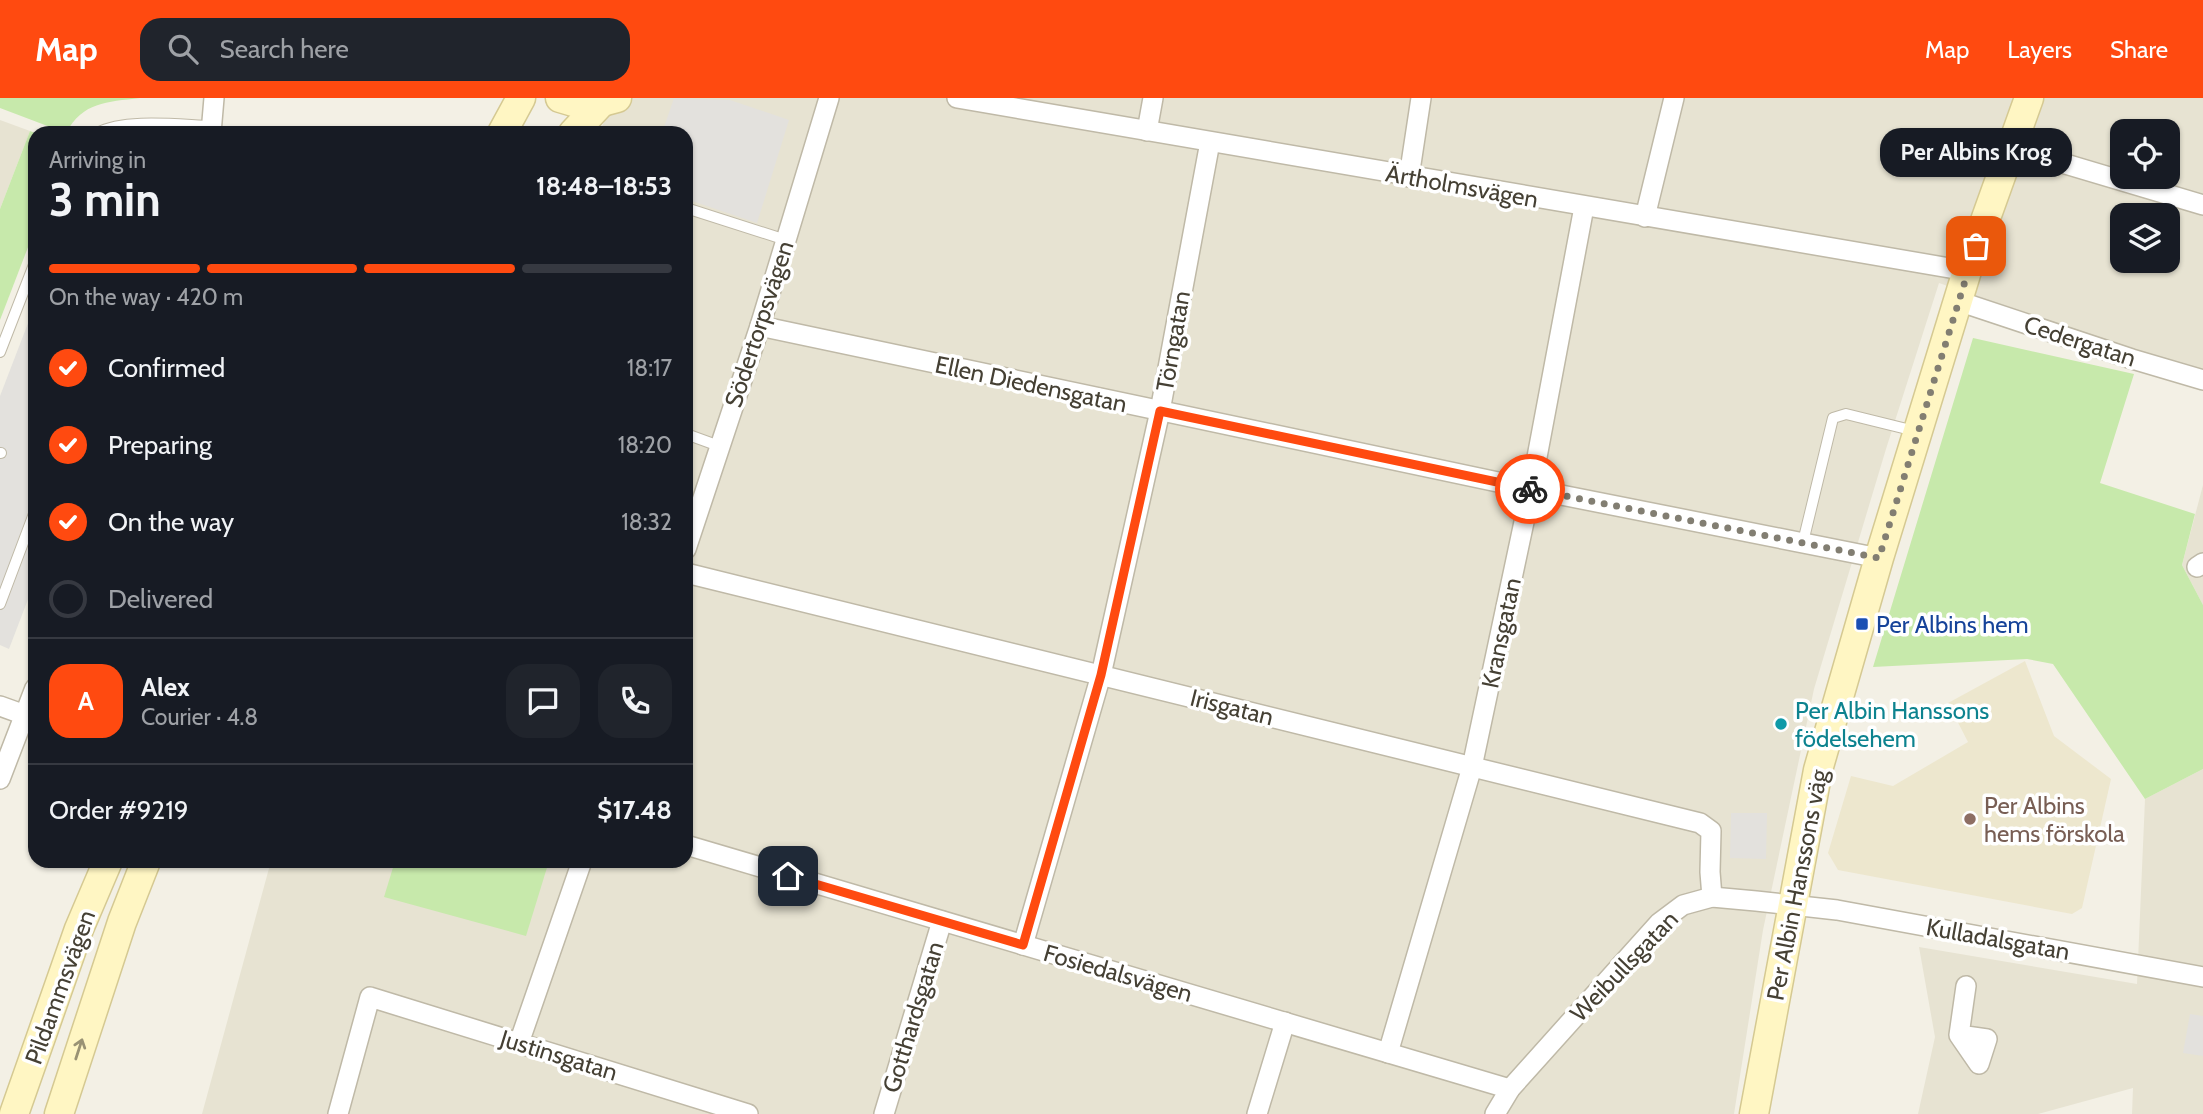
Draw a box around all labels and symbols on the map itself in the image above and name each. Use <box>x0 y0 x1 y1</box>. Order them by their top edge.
callout: Per Albins Krog <box>1880 127 2072 176</box>
street label: Ärtholmsvägen <box>1384 158 1540 214</box>
pin <box>1946 216 2006 276</box>
street label: Södertorpsvägen <box>718 237 800 411</box>
street label: Törngatan <box>1150 289 1196 393</box>
street label: Cedergatan <box>2020 309 2140 373</box>
street label: Ellen Diedensgatan <box>932 349 1130 419</box>
courier <box>1495 454 1565 524</box>
street label: Kransgatan <box>1475 575 1527 691</box>
place label: Per Albins hem <box>1876 610 2028 639</box>
marker: Per Albins hem <box>1854 616 1870 632</box>
street label: Irisgatan <box>1187 683 1277 731</box>
place label: Per Albin Hanssons födelsehem <box>1795 696 1989 753</box>
marker: Per Albin Hanssons födelsehem <box>1773 716 1789 732</box>
street label: Per Albin Hanssons väg <box>1760 766 1834 1003</box>
place label: Per Albins hems förskola <box>1984 791 2125 848</box>
marker: Per Albins hems förskola <box>1962 811 1978 827</box>
pin <box>758 846 818 906</box>
street label: Weibullsgatan <box>1564 905 1684 1027</box>
street label: Pildammsvägen <box>19 906 101 1068</box>
street label: Kulladalsgatan <box>1924 912 2072 966</box>
street label: Gotthardsgatan <box>876 938 950 1096</box>
street label: Fosiedalsvägen <box>1040 938 1196 1008</box>
street label: Justinsgatan <box>496 1023 621 1087</box>
one-way arrow <box>74 1038 87 1060</box>

